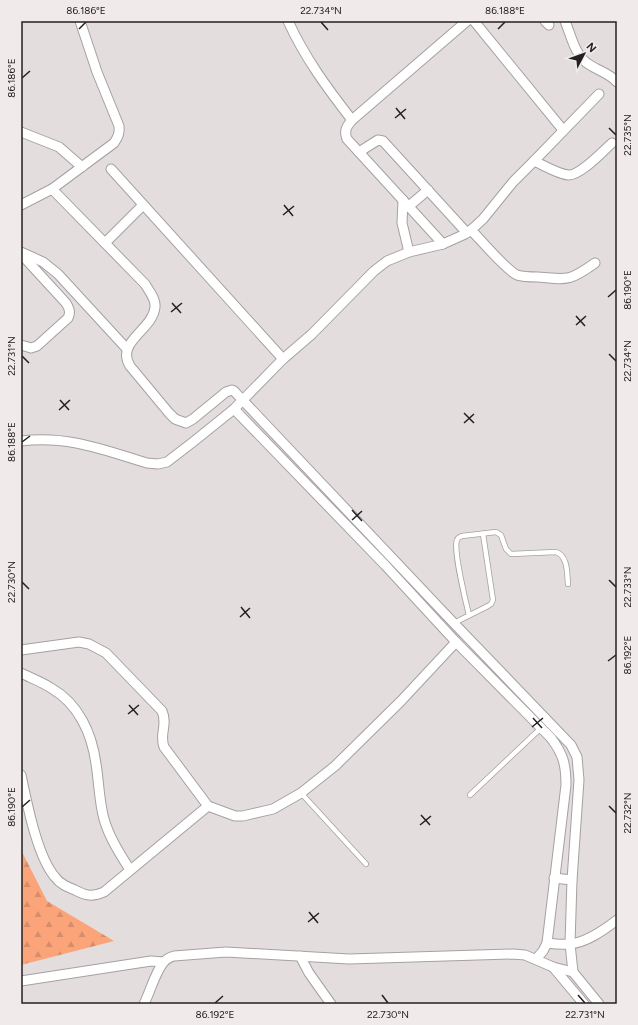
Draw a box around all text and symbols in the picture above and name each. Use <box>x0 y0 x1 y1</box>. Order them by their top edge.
text: 86.186°E <box>66 4 106 17</box>
text: 22.734°N <box>300 4 342 17</box>
text: 86.188°E <box>485 4 525 17</box>
north arrow <box>564 34 604 74</box>
text: N <box>583 40 599 55</box>
text: 86.186°E <box>5 58 18 98</box>
text: 22.735°N <box>621 114 634 156</box>
text: 86.190°E <box>621 270 634 310</box>
text: 22.731°N <box>5 336 18 376</box>
text: 22.734°N <box>621 340 634 382</box>
text: 86.188°E <box>5 422 18 462</box>
text: 22.730°N <box>5 561 18 603</box>
text: 22.733°N <box>621 567 634 607</box>
text: 86.192°E <box>621 635 634 674</box>
text: 86.190°E <box>5 787 18 827</box>
text: 22.732°N <box>621 792 634 834</box>
text: 86.192°E <box>196 1008 235 1021</box>
text: 22.730°N <box>367 1008 409 1021</box>
text: 22.731°N <box>565 1008 605 1021</box>

